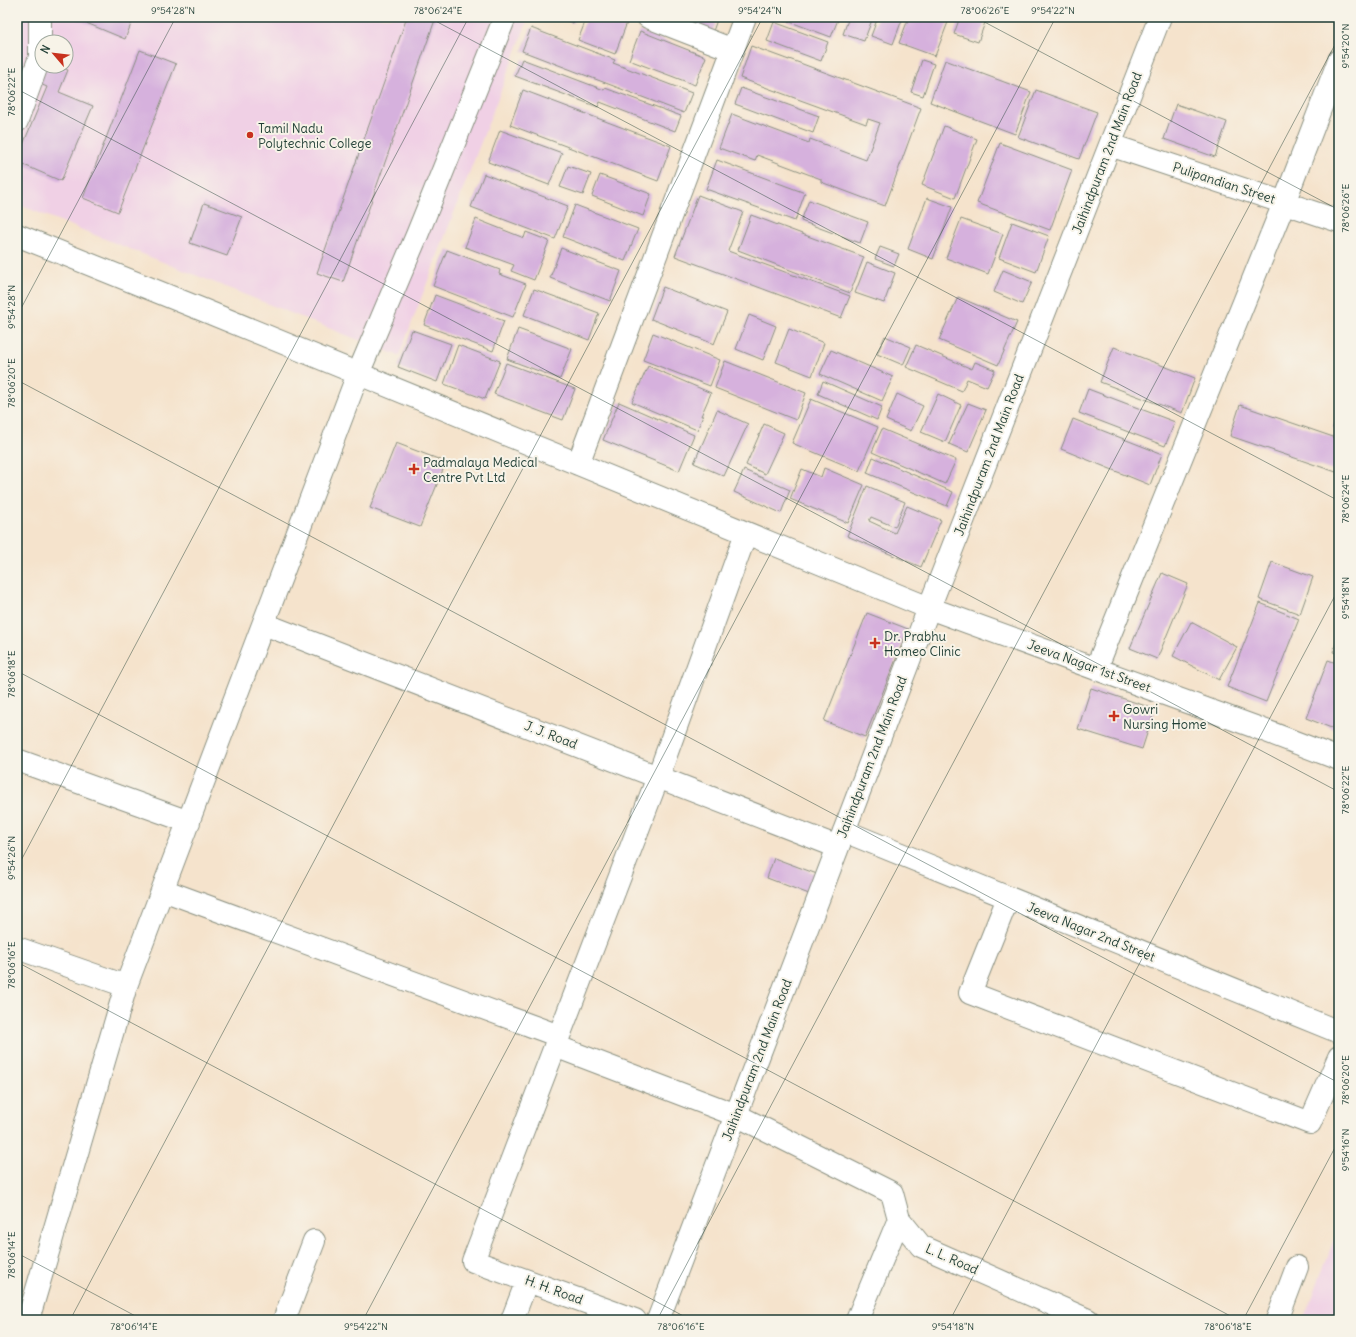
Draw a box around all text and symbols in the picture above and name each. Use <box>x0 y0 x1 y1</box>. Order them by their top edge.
text: 9°54'28"N <box>151 4 195 17</box>
text: 78°06'24"E <box>414 4 462 17</box>
text: 9°54'24"N <box>738 4 782 17</box>
text: 78°06'26"E <box>961 4 1010 17</box>
text: 9°54'22"N <box>1031 4 1075 17</box>
text: 9°54'20"N <box>1339 24 1352 68</box>
north arrow <box>34 34 74 74</box>
text: N <box>37 43 53 56</box>
text: 78°06'22"E <box>5 68 18 116</box>
street label: Jaihindpuram 2nd Main Road <box>1068 69 1146 236</box>
place label: Tamil Nadu Polytechnic College <box>258 120 371 152</box>
marker: Tamil Nadu Polytechnic College <box>245 130 255 140</box>
street label: Pulipandian Street <box>1171 158 1278 208</box>
text: 78°06'26"E <box>1339 183 1352 232</box>
text: 9°54'28"N <box>5 285 18 329</box>
text: 78°06'20"E <box>5 358 18 408</box>
street label: Jaihindpuram 2nd Main Road <box>950 371 1028 538</box>
place label: Padmalaya Medical Centre Pvt Ltd <box>423 454 537 486</box>
marker: Padmalaya Medical Centre Pvt Ltd <box>408 463 420 475</box>
text: 78°06'24"E <box>1339 475 1352 523</box>
text: 9°54'18"N <box>1339 577 1352 619</box>
place label: Dr. Prabhu Homeo Clinic <box>884 628 961 660</box>
street label: Jeeva Nagar 1st Street <box>1025 636 1154 696</box>
marker: Dr. Prabhu Homeo Clinic <box>869 637 881 649</box>
text: 78°06'18"E <box>5 650 18 698</box>
street label: Jaihindpuram 2nd Main Road <box>833 673 911 840</box>
place label: Gowri Nursing Home <box>1123 701 1207 733</box>
marker: Gowri Nursing Home <box>1108 710 1120 722</box>
street label: J. J. Road <box>522 717 580 753</box>
text: 78°06'22"E <box>1339 766 1352 814</box>
text: 9°54'26"N <box>5 836 18 880</box>
street label: Jeeva Nagar 2nd Street <box>1024 898 1158 966</box>
text: 78°06'16"E <box>5 941 18 989</box>
street label: Jaihindpuram 2nd Main Road <box>718 976 796 1143</box>
text: 78°06'20"E <box>1339 1055 1352 1105</box>
text: 9°54'16"N <box>1339 1129 1352 1171</box>
text: 78°06'14"E <box>5 1231 18 1279</box>
street label: L. L. Road <box>923 1240 981 1278</box>
street label: H. H. Road <box>523 1272 586 1308</box>
text: 78°06'14"E <box>110 1320 158 1333</box>
text: 9°54'22"N <box>344 1320 388 1333</box>
text: 78°06'16"E <box>657 1320 705 1333</box>
text: 9°54'18"N <box>932 1320 974 1333</box>
text: 78°06'18"E <box>1204 1320 1252 1333</box>

